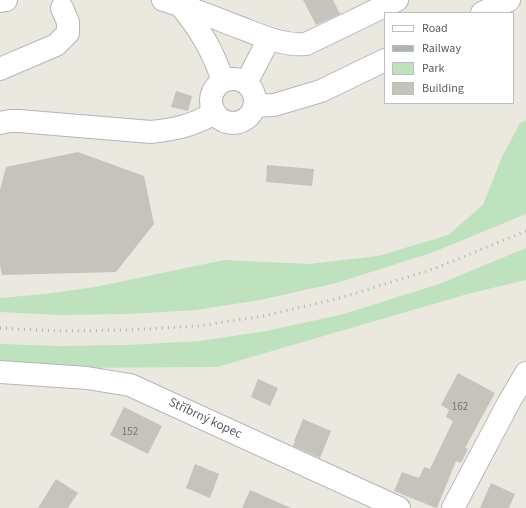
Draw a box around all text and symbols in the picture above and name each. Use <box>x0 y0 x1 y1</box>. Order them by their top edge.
legend <box>384 12 514 104</box>
text: Road <box>422 20 448 37</box>
text: Railway <box>422 40 461 57</box>
text: Park <box>422 60 444 77</box>
text: Building <box>422 80 464 97</box>
street label: Stříbrný kopec <box>166 395 244 443</box>
house number: 162 <box>452 401 468 415</box>
house number: 152 <box>122 426 138 440</box>

